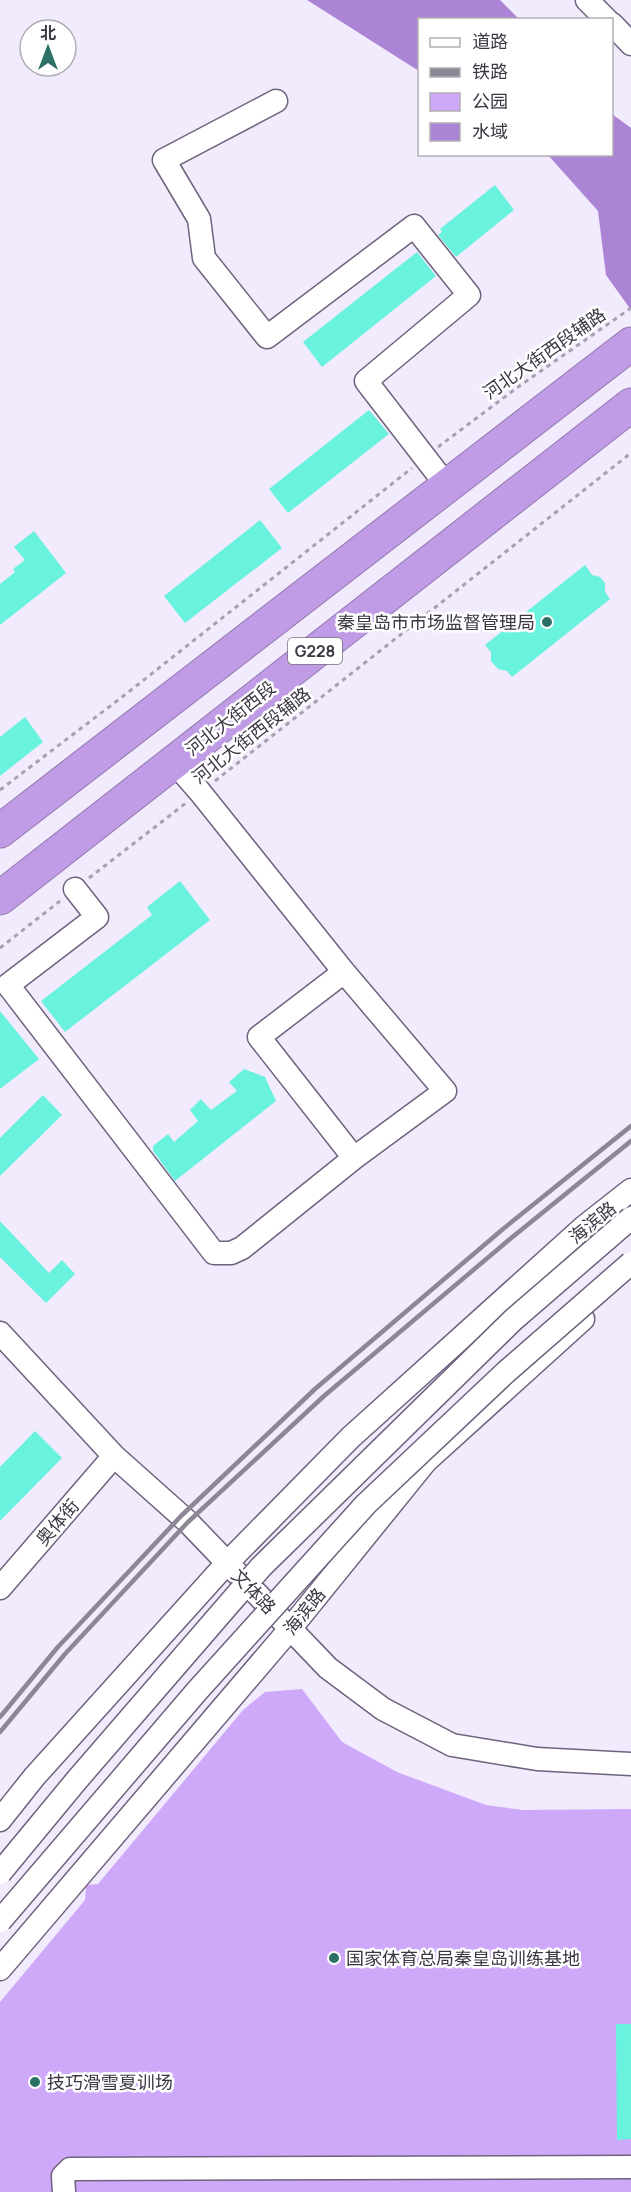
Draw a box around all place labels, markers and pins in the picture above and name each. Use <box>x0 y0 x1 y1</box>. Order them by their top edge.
place label: 秦皇岛市市场监督管理局 <box>337 610 535 634</box>
marker: 秦皇岛市市场监督管理局 <box>540 615 554 629</box>
place label: 国家体育总局秦皇岛训练基地 <box>346 1946 580 1970</box>
marker: 国家体育总局秦皇岛训练基地 <box>327 1951 341 1965</box>
place label: 技巧滑雪夏训场 <box>47 2070 173 2094</box>
marker: 技巧滑雪夏训场 <box>28 2075 42 2089</box>

